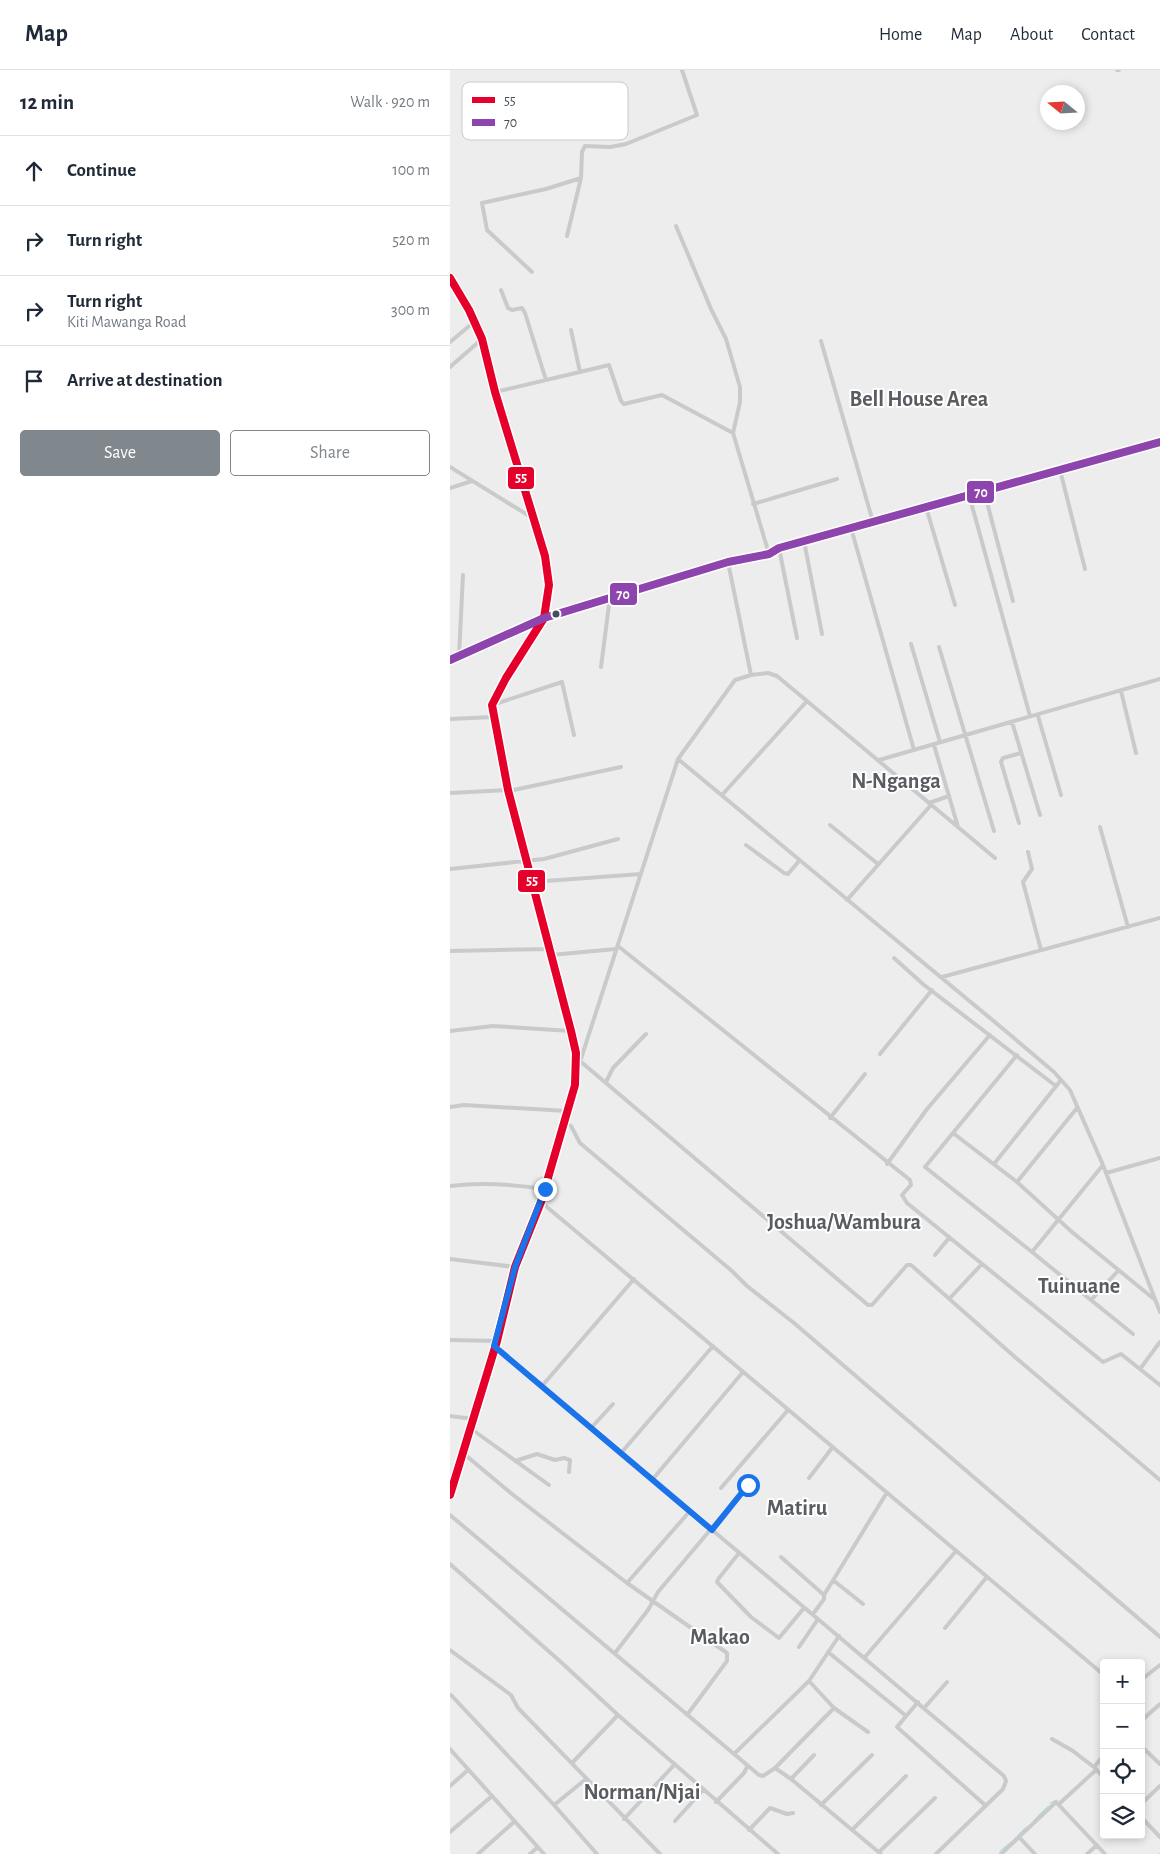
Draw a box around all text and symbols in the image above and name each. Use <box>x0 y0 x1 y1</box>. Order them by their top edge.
text: Map <box>25 22 68 46</box>
text: Home <box>879 26 922 44</box>
text: Map <box>950 26 982 44</box>
text: About <box>1010 26 1053 44</box>
text: Contact <box>1081 26 1135 44</box>
legend <box>462 82 628 140</box>
north arrow <box>1040 85 1085 130</box>
text: 12 min <box>20 92 74 113</box>
text: Walk · 920 m <box>350 94 430 110</box>
text: 55 <box>504 94 516 108</box>
text: 70 <box>504 116 517 130</box>
icon: ahead <box>20 157 48 185</box>
text: Continue <box>67 161 136 180</box>
text: 100 m <box>392 162 430 178</box>
icon: right <box>20 227 48 255</box>
text: Turn right <box>67 231 142 250</box>
text: 520 m <box>392 232 430 248</box>
text: Turn right <box>67 292 142 311</box>
icon: right <box>20 297 48 325</box>
text: 300 m <box>391 302 430 318</box>
text: Kiti Mawanga Road <box>67 314 186 330</box>
icon: arrive <box>20 367 48 395</box>
text: Arrive at destination <box>67 371 223 390</box>
district label: Bell House Area <box>850 388 989 410</box>
button: Save <box>20 430 220 476</box>
button: Share <box>230 430 430 476</box>
line badge: 55 <box>507 466 535 490</box>
text: 55 <box>515 471 527 485</box>
line badge: 70 <box>966 480 995 504</box>
text: 70 <box>974 486 988 500</box>
line badge: 70 <box>609 582 638 606</box>
text: 70 <box>616 588 630 602</box>
unlabelled marker <box>551 609 561 619</box>
district label: N-Nganga <box>851 770 941 792</box>
line badge: 55 <box>517 869 546 893</box>
text: 55 <box>526 874 538 888</box>
route end <box>534 1178 557 1201</box>
district label: Joshua/Wambura <box>767 1211 921 1233</box>
district label: Tuinuane <box>1038 1275 1120 1297</box>
route start <box>737 1474 760 1497</box>
district label: Matiru <box>767 1497 828 1519</box>
district label: Makao <box>690 1626 750 1648</box>
map controls <box>1100 1659 1145 1839</box>
button: + <box>1100 1659 1145 1704</box>
button: − <box>1100 1704 1145 1749</box>
button: locate <box>1100 1749 1145 1794</box>
district label: Norman/Njai <box>583 1781 701 1804</box>
button: layers <box>1100 1794 1145 1839</box>

